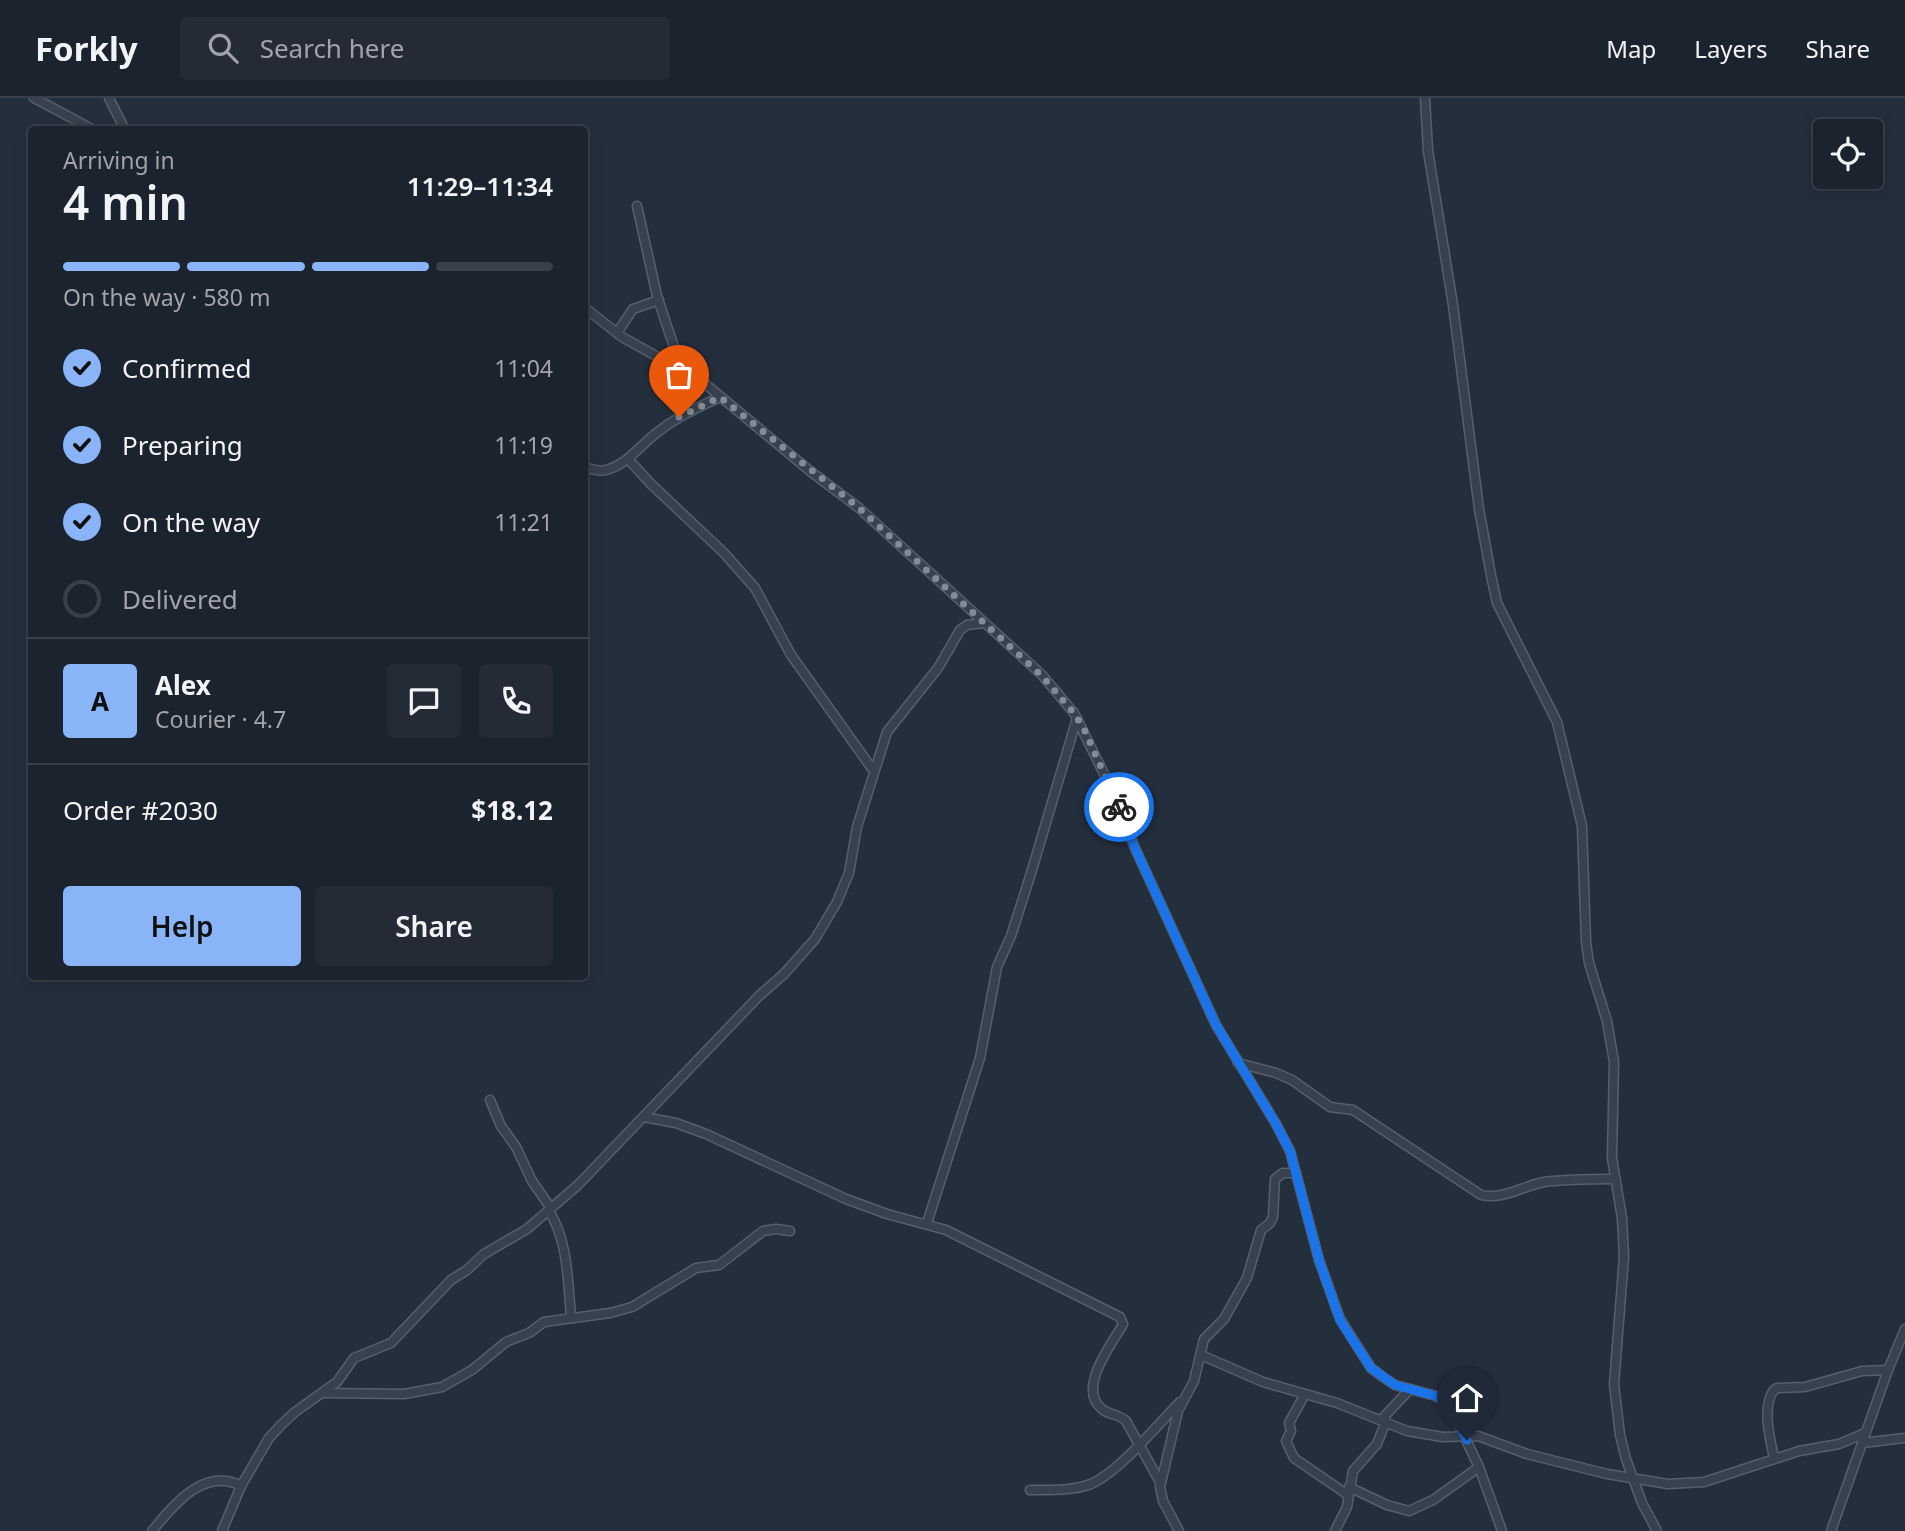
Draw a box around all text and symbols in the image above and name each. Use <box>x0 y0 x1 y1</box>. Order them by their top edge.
search box <box>180 17 670 80</box>
text: Forkly <box>35 26 138 71</box>
icon: search <box>204 29 242 67</box>
text: Search here <box>260 30 404 66</box>
text: Map <box>1606 32 1656 65</box>
text: Layers <box>1694 32 1768 65</box>
text: Share <box>1806 32 1870 65</box>
map controls <box>1813 119 1883 189</box>
button: locate <box>1813 119 1883 189</box>
text: Arriving in <box>63 144 175 176</box>
text: 11:29–11:34 <box>407 168 553 204</box>
text: 4 min <box>63 171 188 233</box>
text: On the way · 580 m <box>63 281 270 313</box>
pin <box>649 345 709 417</box>
icon: check <box>63 349 101 387</box>
text: Confirmed <box>122 350 252 386</box>
text: 11:04 <box>494 352 553 384</box>
icon: bag <box>660 356 698 394</box>
icon: check <box>63 426 101 464</box>
text: Preparing <box>122 427 243 463</box>
text: 11:19 <box>494 429 553 461</box>
icon: check <box>63 503 101 541</box>
text: On the way <box>122 504 260 540</box>
text: 11:21 <box>494 506 553 538</box>
text: Delivered <box>122 581 238 617</box>
button: chat <box>387 664 461 738</box>
button: phone <box>479 664 553 738</box>
text: Alex <box>155 667 211 703</box>
text: A <box>91 683 109 719</box>
text: Courier · 4.7 <box>155 703 286 735</box>
courier <box>1084 772 1154 842</box>
icon: bike <box>1100 788 1138 826</box>
text: Order #2030 <box>63 792 218 828</box>
text: $18.12 <box>471 792 553 828</box>
button: Help <box>63 886 301 966</box>
button: Share <box>315 886 553 966</box>
pin <box>1437 1368 1497 1440</box>
icon: home <box>1448 1379 1486 1417</box>

